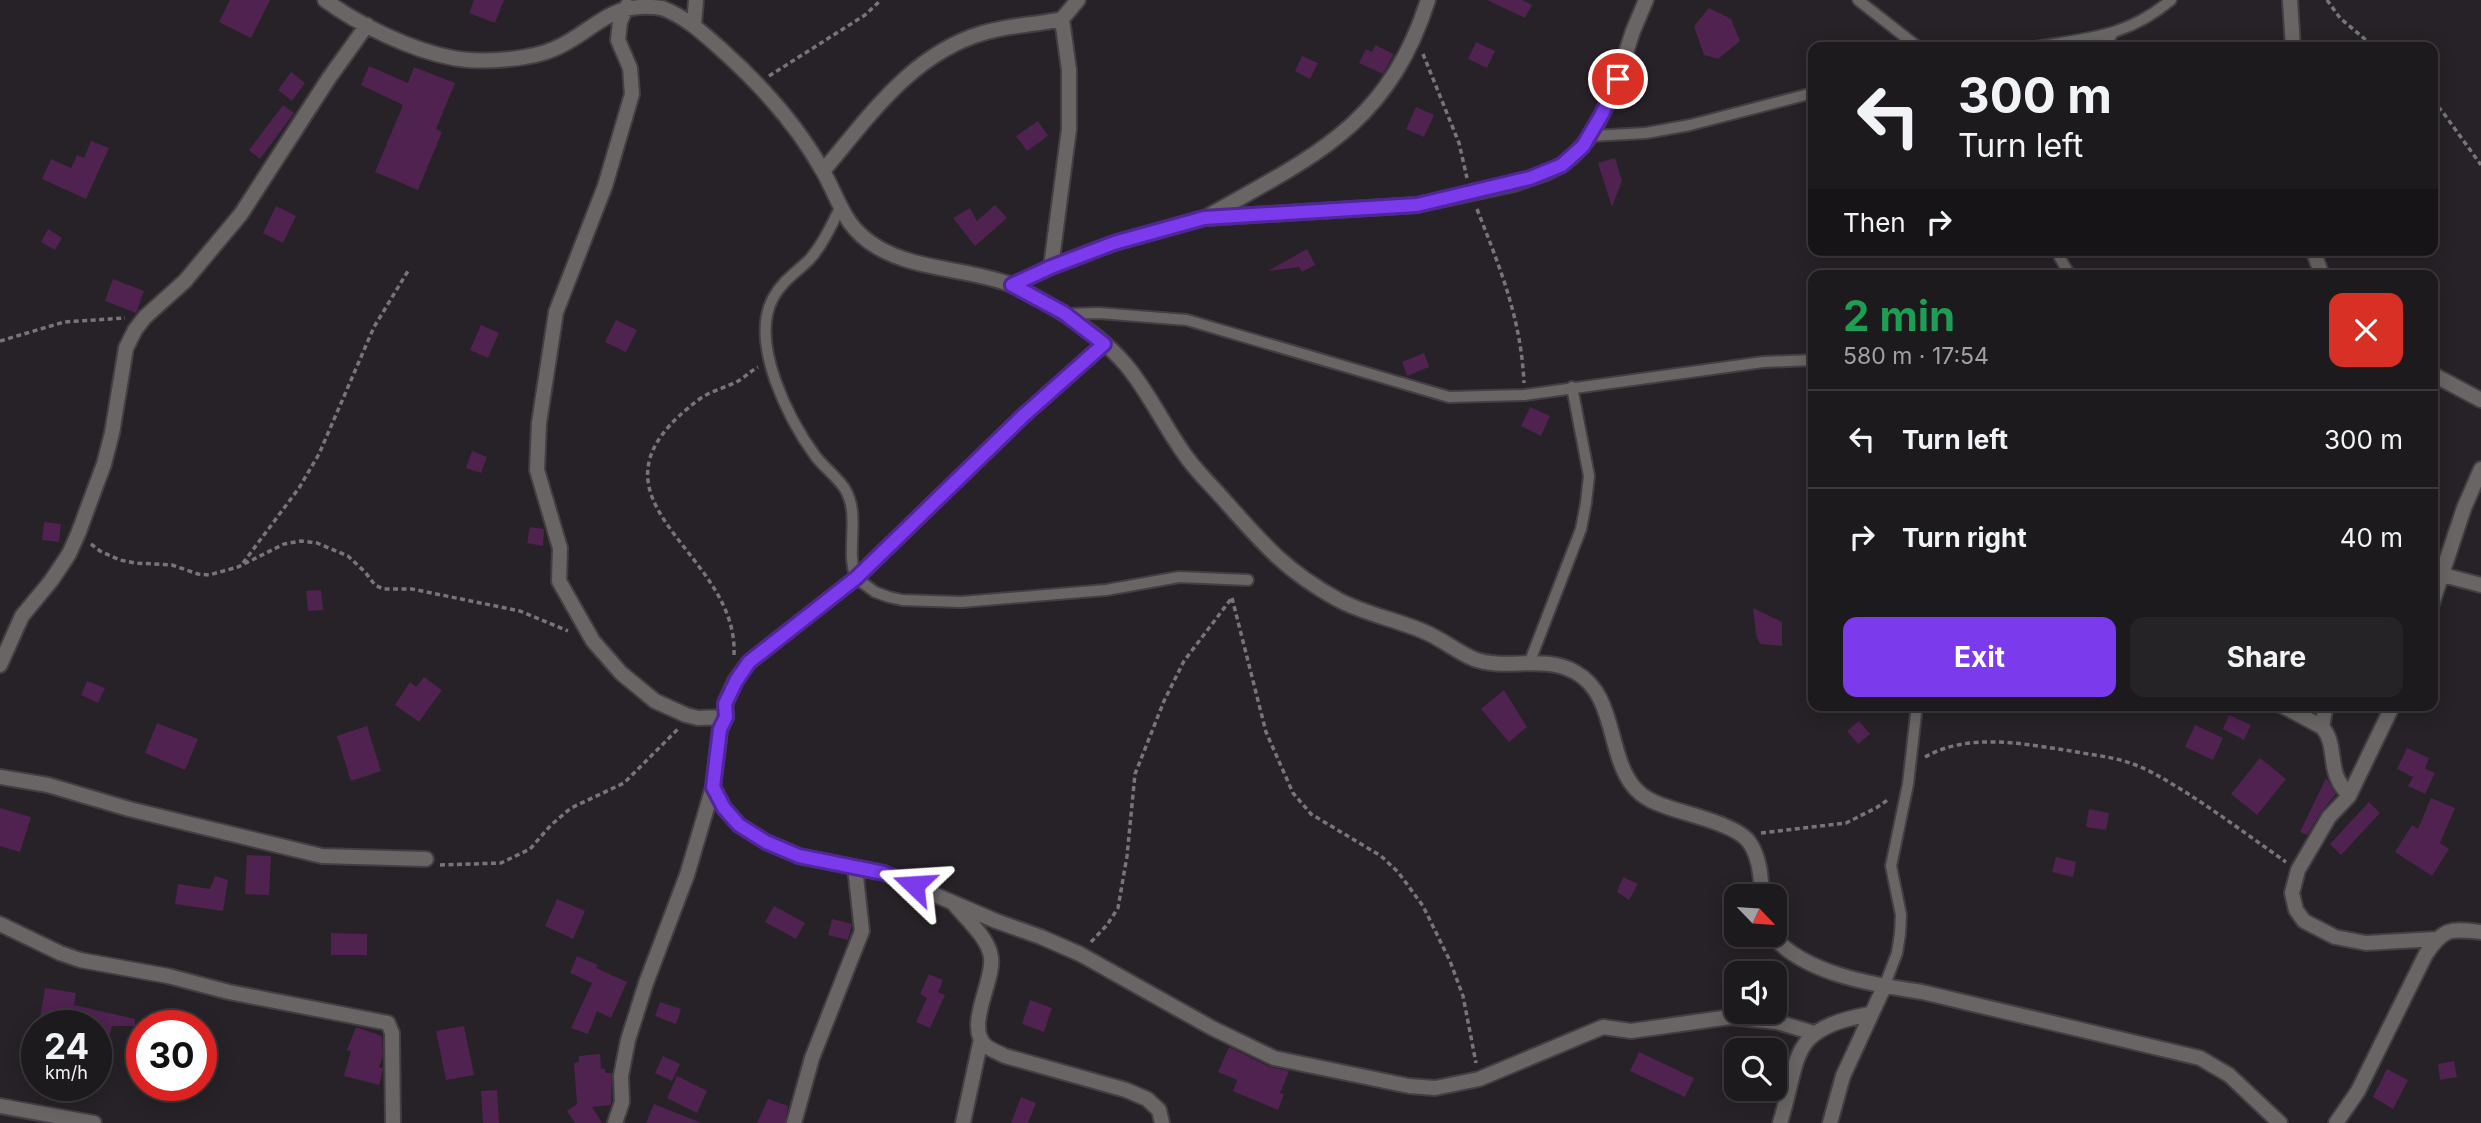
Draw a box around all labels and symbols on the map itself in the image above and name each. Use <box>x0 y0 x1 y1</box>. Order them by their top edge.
pin <box>1588 49 1648 109</box>
position arrow <box>877 848 951 922</box>
north arrow <box>1724 884 1787 947</box>
speed limit sign: 30 <box>126 1010 217 1101</box>

